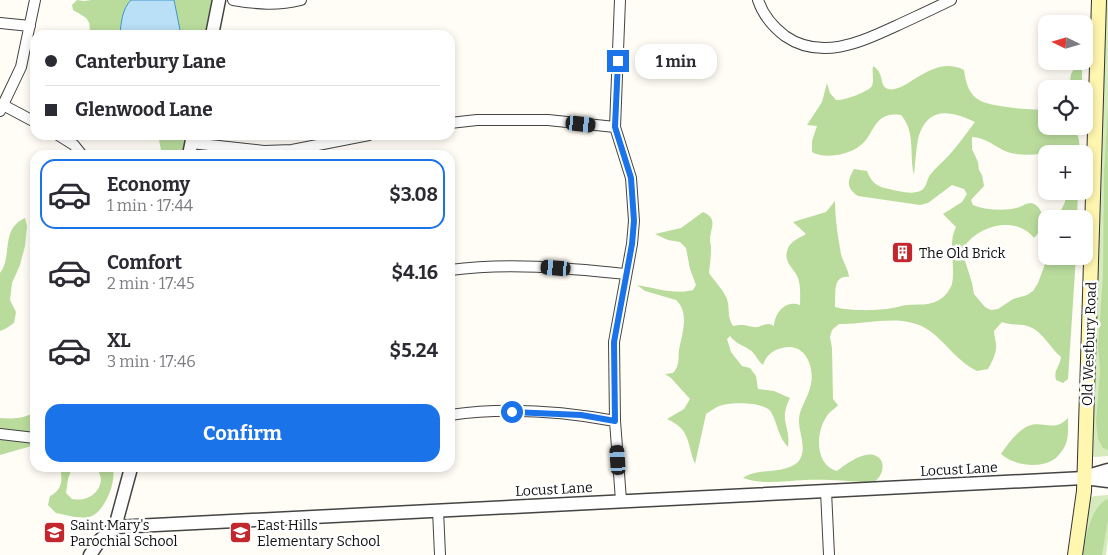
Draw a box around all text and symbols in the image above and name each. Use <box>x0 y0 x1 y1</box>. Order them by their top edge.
north arrow <box>1038 15 1092 70</box>
map controls <box>1038 15 1093 265</box>
callout: 1 min <box>636 44 718 78</box>
text: Canterbury Lane <box>75 50 226 73</box>
route end <box>607 50 629 72</box>
text: 1 min <box>656 52 696 71</box>
button: locate <box>1038 80 1093 135</box>
text: Glenwood Lane <box>75 98 213 121</box>
car <box>565 115 596 133</box>
button: + <box>1038 145 1093 200</box>
icon: car <box>47 172 92 217</box>
text: Economy <box>107 173 190 196</box>
text: $3.08 <box>389 183 438 206</box>
text: 1 min · 17:44 <box>107 196 193 215</box>
button: − <box>1038 210 1093 265</box>
building icon: The Old Brick <box>891 241 915 265</box>
place label: The Old Brick <box>919 245 1006 262</box>
icon: car <box>47 250 92 295</box>
text: Comfort <box>107 251 182 274</box>
car <box>540 259 571 277</box>
text: $4.16 <box>391 261 438 284</box>
text: 2 min · 17:45 <box>107 274 194 293</box>
street label: Old Westbury Road <box>1079 282 1100 406</box>
icon: car <box>47 328 92 373</box>
text: XL <box>107 329 131 352</box>
text: $5.24 <box>390 339 438 362</box>
text: 3 min · 17:46 <box>107 352 196 371</box>
route start <box>501 401 523 423</box>
button: Confirm <box>45 404 440 462</box>
car <box>609 445 626 475</box>
street label: Locust Lane <box>920 459 998 480</box>
street label: Locust Lane <box>515 479 593 500</box>
place label: Saint Mary's Parochial School <box>70 517 178 550</box>
place label: East Hills Elementary School <box>257 517 380 550</box>
school or university icon: Saint Mary's Parochial School <box>42 521 66 545</box>
school or university icon: East Hills Elementary School <box>229 521 253 545</box>

